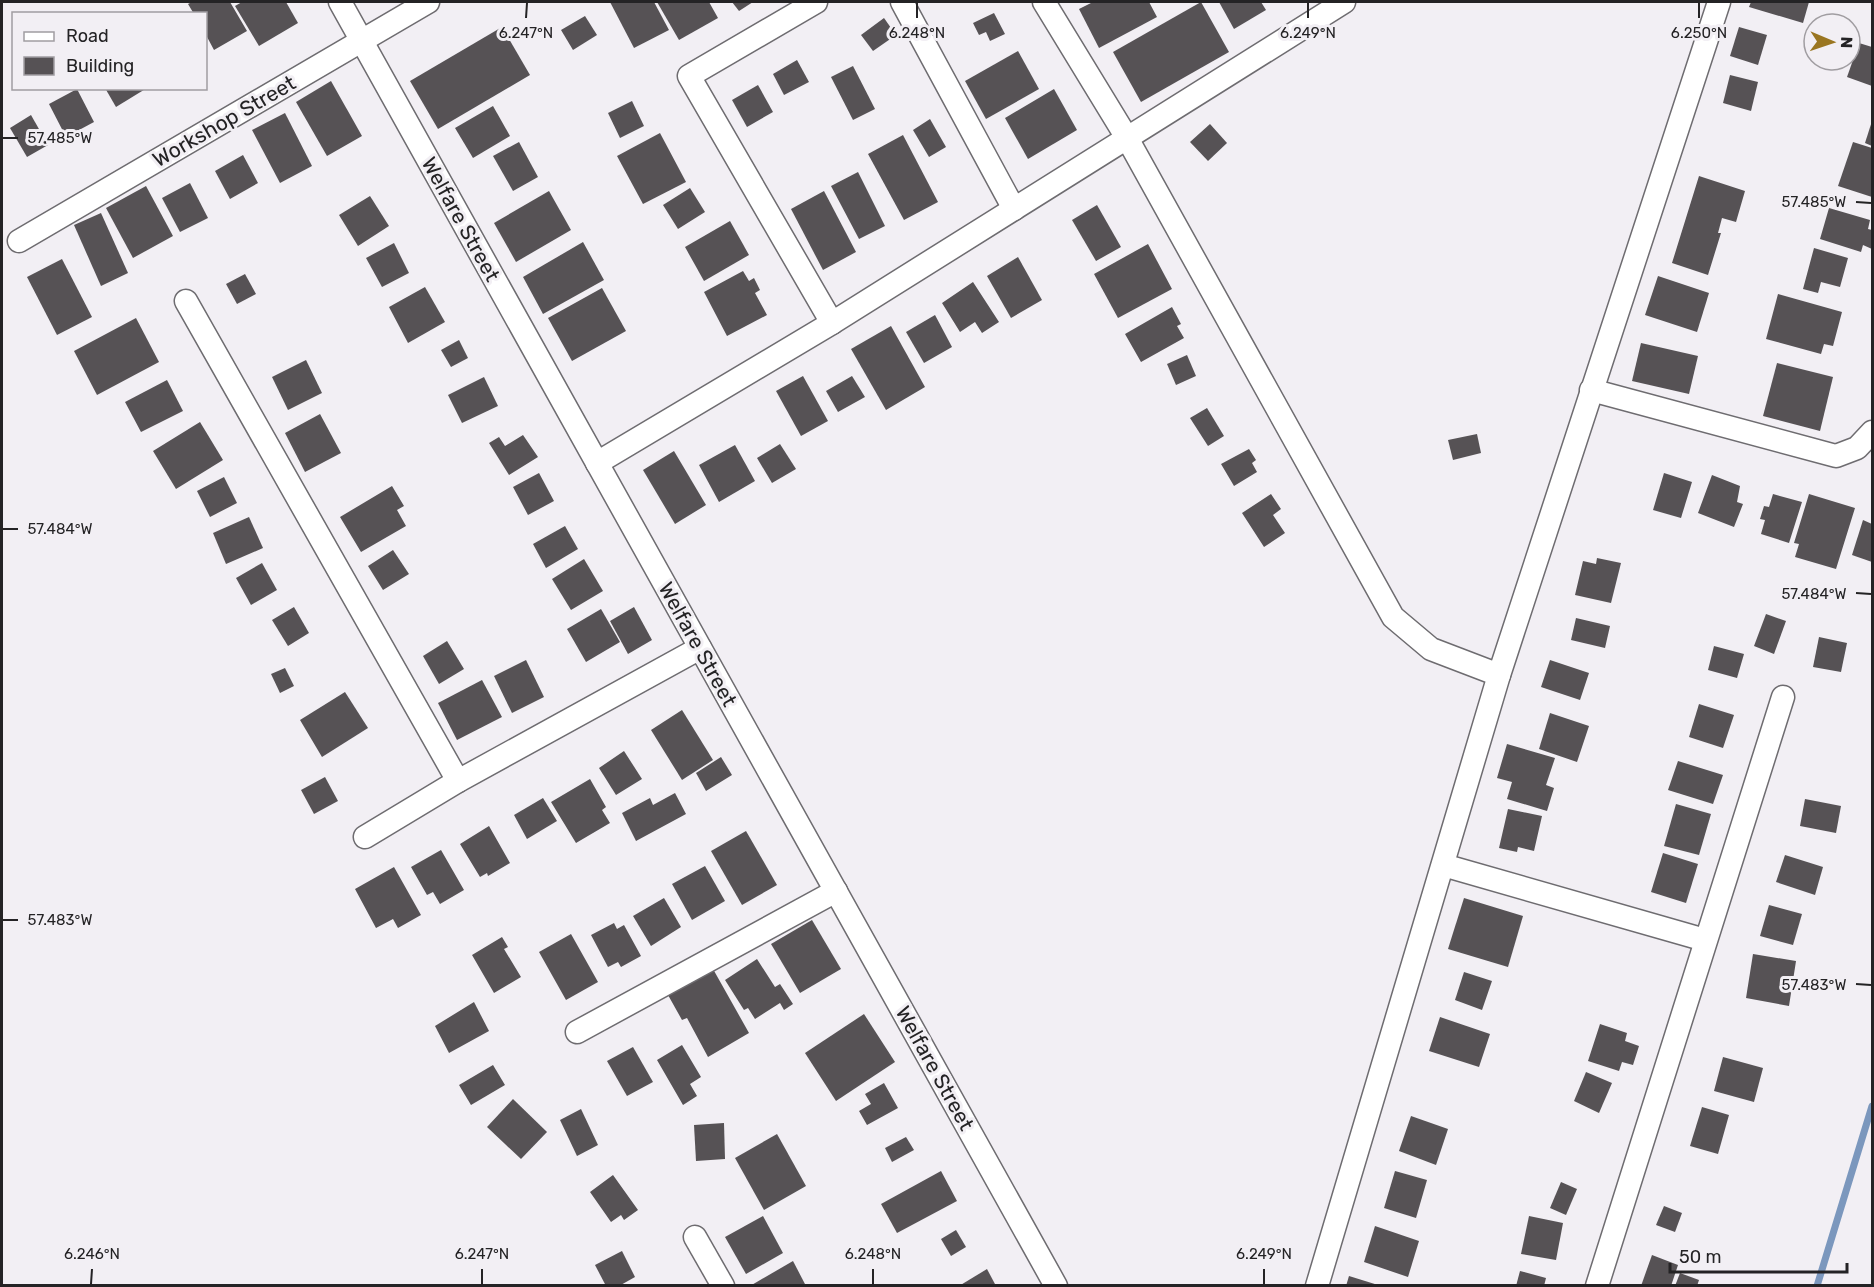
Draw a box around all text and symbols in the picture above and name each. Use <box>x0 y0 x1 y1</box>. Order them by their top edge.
legend <box>12 12 207 90</box>
north arrow <box>1802 12 1862 72</box>
text: 6.247°N <box>499 24 553 42</box>
text: 6.248°N <box>889 24 945 42</box>
text: 6.249°N <box>1280 24 1336 42</box>
text: 6.250°N <box>1671 24 1727 42</box>
text: Road <box>66 25 109 47</box>
text: N <box>1837 36 1856 49</box>
text: Building <box>66 55 134 77</box>
street label: Workshop Street <box>148 70 300 172</box>
text: 57.485°W <box>28 129 92 147</box>
street label: Welfare Street <box>417 153 505 285</box>
text: 57.485°W <box>1782 193 1846 211</box>
text: 57.484°W <box>27 520 93 538</box>
street label: Welfare Street <box>654 578 742 710</box>
text: 57.484°W <box>1781 585 1847 603</box>
text: 57.483°W <box>28 911 92 929</box>
text: 57.483°W <box>1782 976 1846 994</box>
street label: Welfare Street <box>891 1002 979 1134</box>
scale bar <box>1670 1236 1847 1274</box>
text: 6.246°N <box>64 1245 120 1263</box>
text: 6.247°N <box>455 1245 509 1263</box>
text: 6.248°N <box>845 1245 901 1263</box>
text: 6.249°N <box>1236 1245 1292 1263</box>
text: 50 m <box>1679 1246 1722 1268</box>

